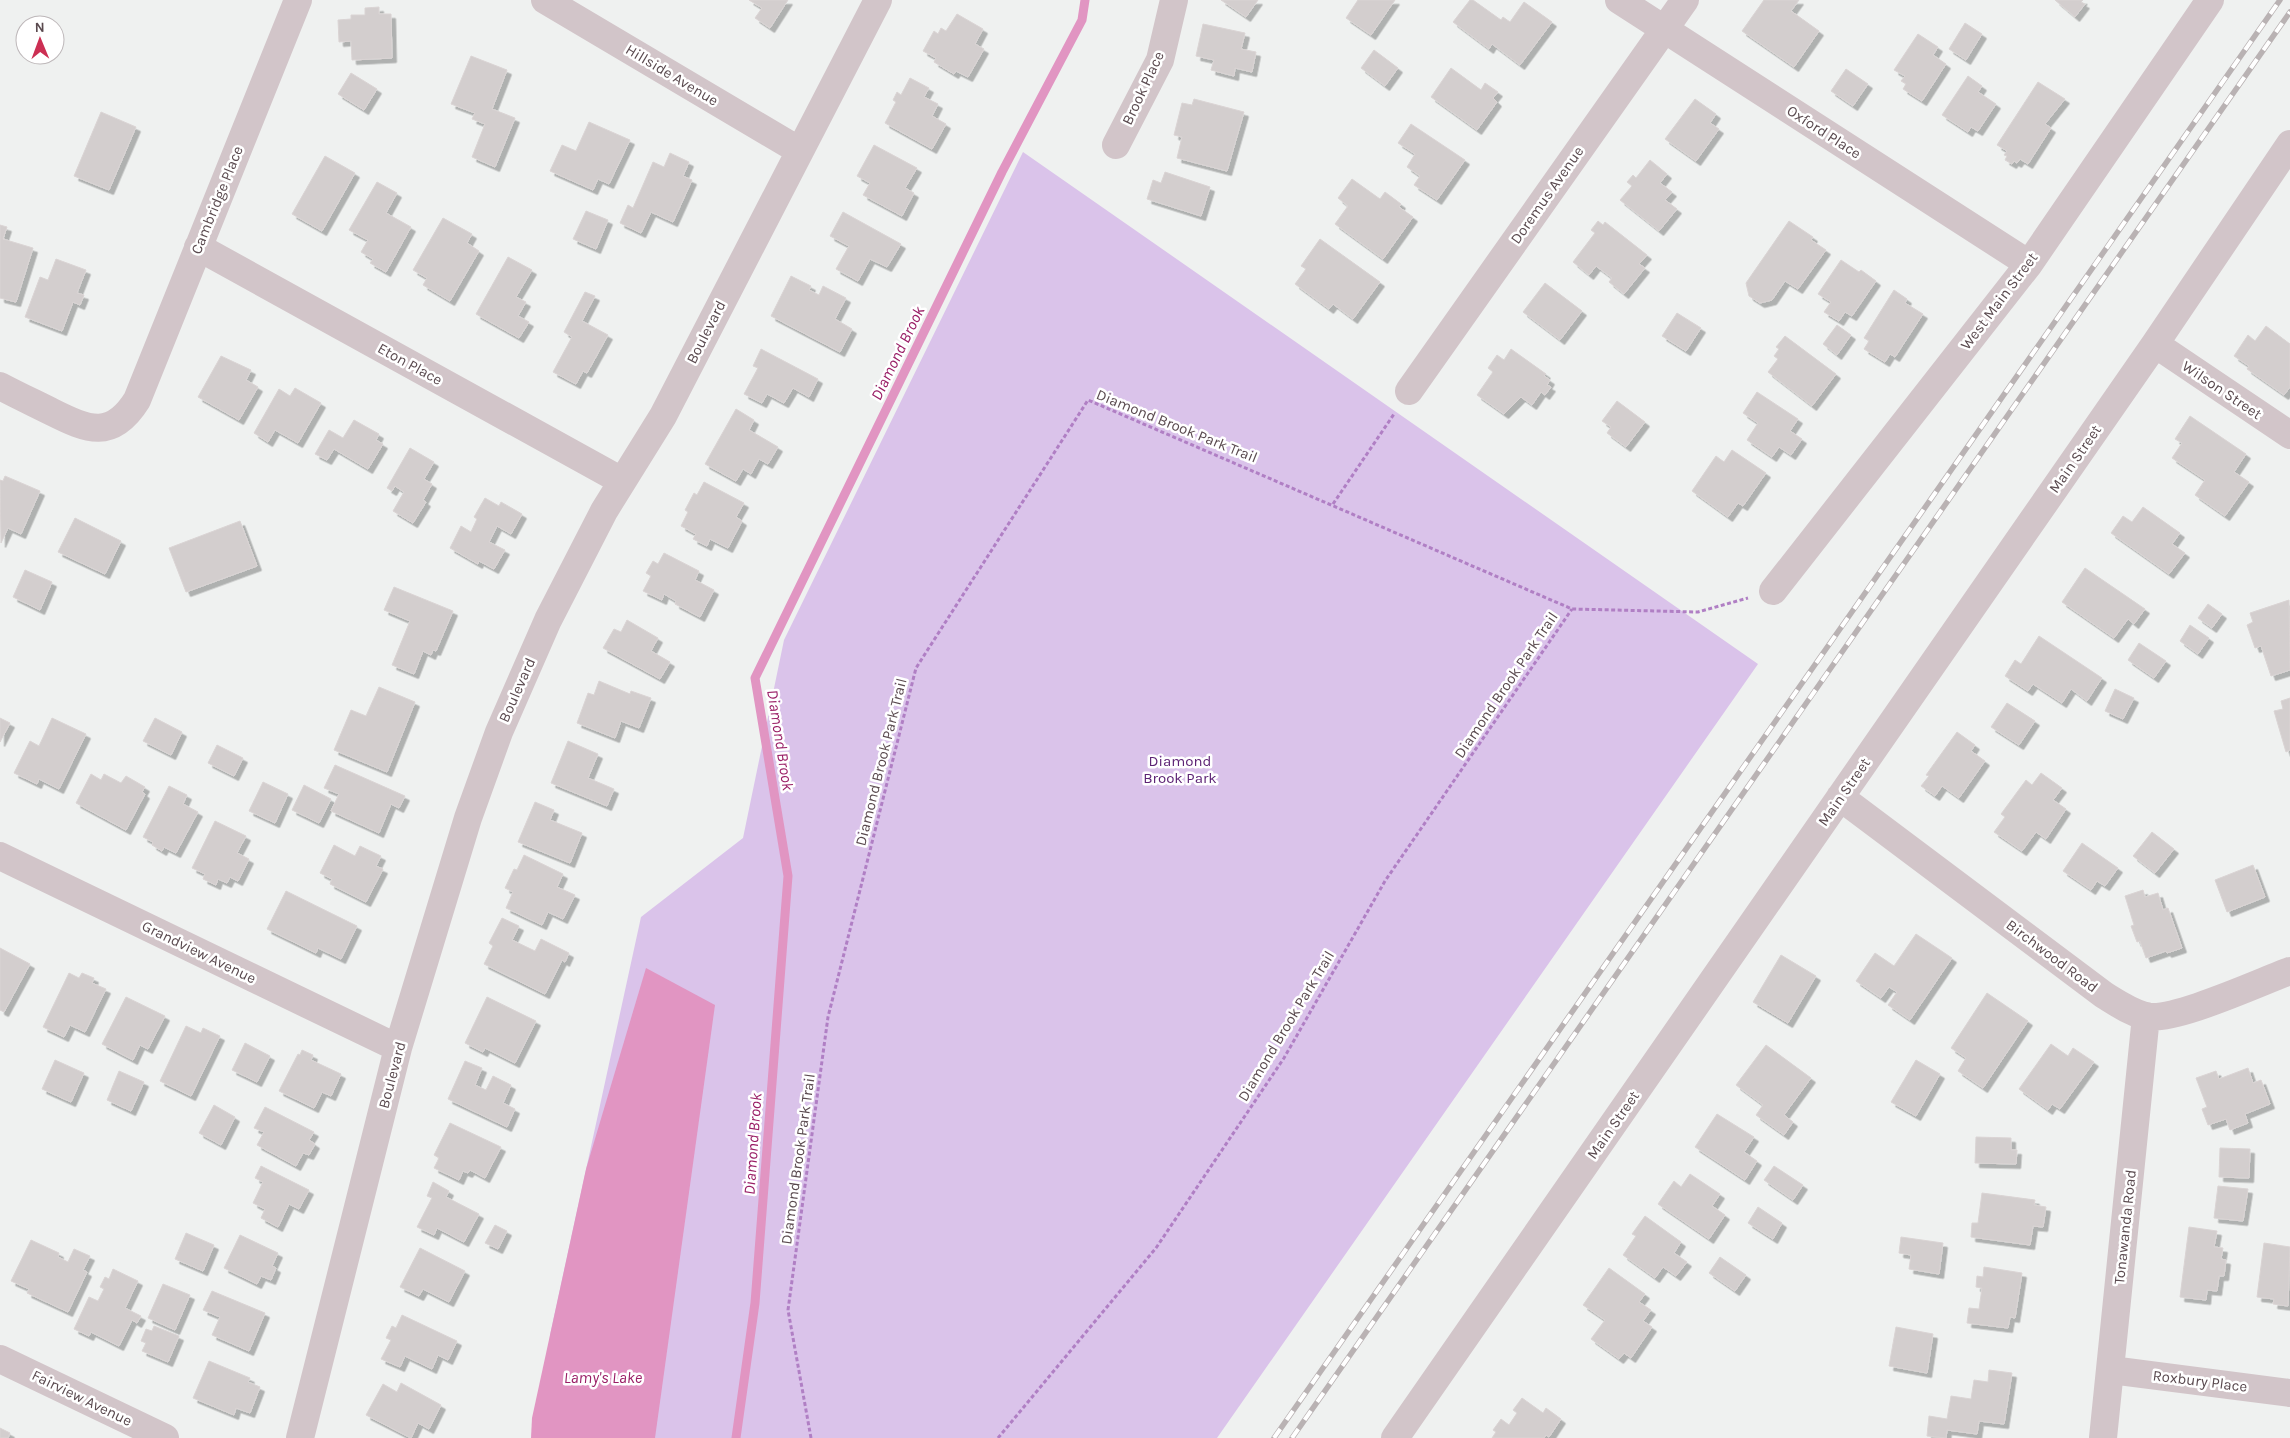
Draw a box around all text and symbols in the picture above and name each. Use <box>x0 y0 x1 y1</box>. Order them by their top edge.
north arrow <box>15 15 65 65</box>
text: N <box>35 19 45 36</box>
street label: Hillside Avenue <box>622 40 722 110</box>
street label: Brook Place <box>1118 48 1168 128</box>
street label: Oxford Place <box>1784 101 1864 163</box>
street label: Cambridge Place <box>187 143 247 257</box>
street label: Doremus Avenue <box>1507 143 1587 247</box>
street label: West Main Street <box>1957 249 2042 353</box>
street label: Boulevard <box>682 297 730 367</box>
water label: Diamond Brook <box>867 302 929 403</box>
street label: Eton Place <box>375 339 445 389</box>
street label: Wilson Street <box>2179 357 2265 423</box>
street label: Diamond Brook Park Trail <box>1094 385 1260 467</box>
street label: Main Street <box>2045 421 2105 497</box>
street label: Diamond Brook Park Trail <box>1450 609 1562 761</box>
street label: Boulevard <box>495 655 539 725</box>
street label: Diamond Brook Park Trail <box>851 676 911 848</box>
water label: Diamond Brook <box>763 688 798 793</box>
park label: Diamond Brook Park <box>1143 752 1217 787</box>
street label: Main Street <box>1814 754 1874 830</box>
street label: Birchwood Road <box>2003 916 2101 996</box>
street label: Grandview Avenue <box>139 917 259 987</box>
street label: Diamond Brook Park Trail <box>1234 948 1338 1104</box>
street label: Boulevard <box>374 1040 410 1110</box>
street label: Diamond Brook Park Trail <box>777 1072 819 1246</box>
street label: Main Street <box>1583 1087 1643 1163</box>
water label: Diamond Brook <box>739 1092 766 1196</box>
street label: Tonawanda Road <box>2110 1169 2140 1285</box>
street label: Fairview Avenue <box>29 1366 135 1430</box>
street label: Roxbury Place <box>2152 1366 2248 1396</box>
water label: Lamy's Lake <box>564 1368 643 1387</box>

